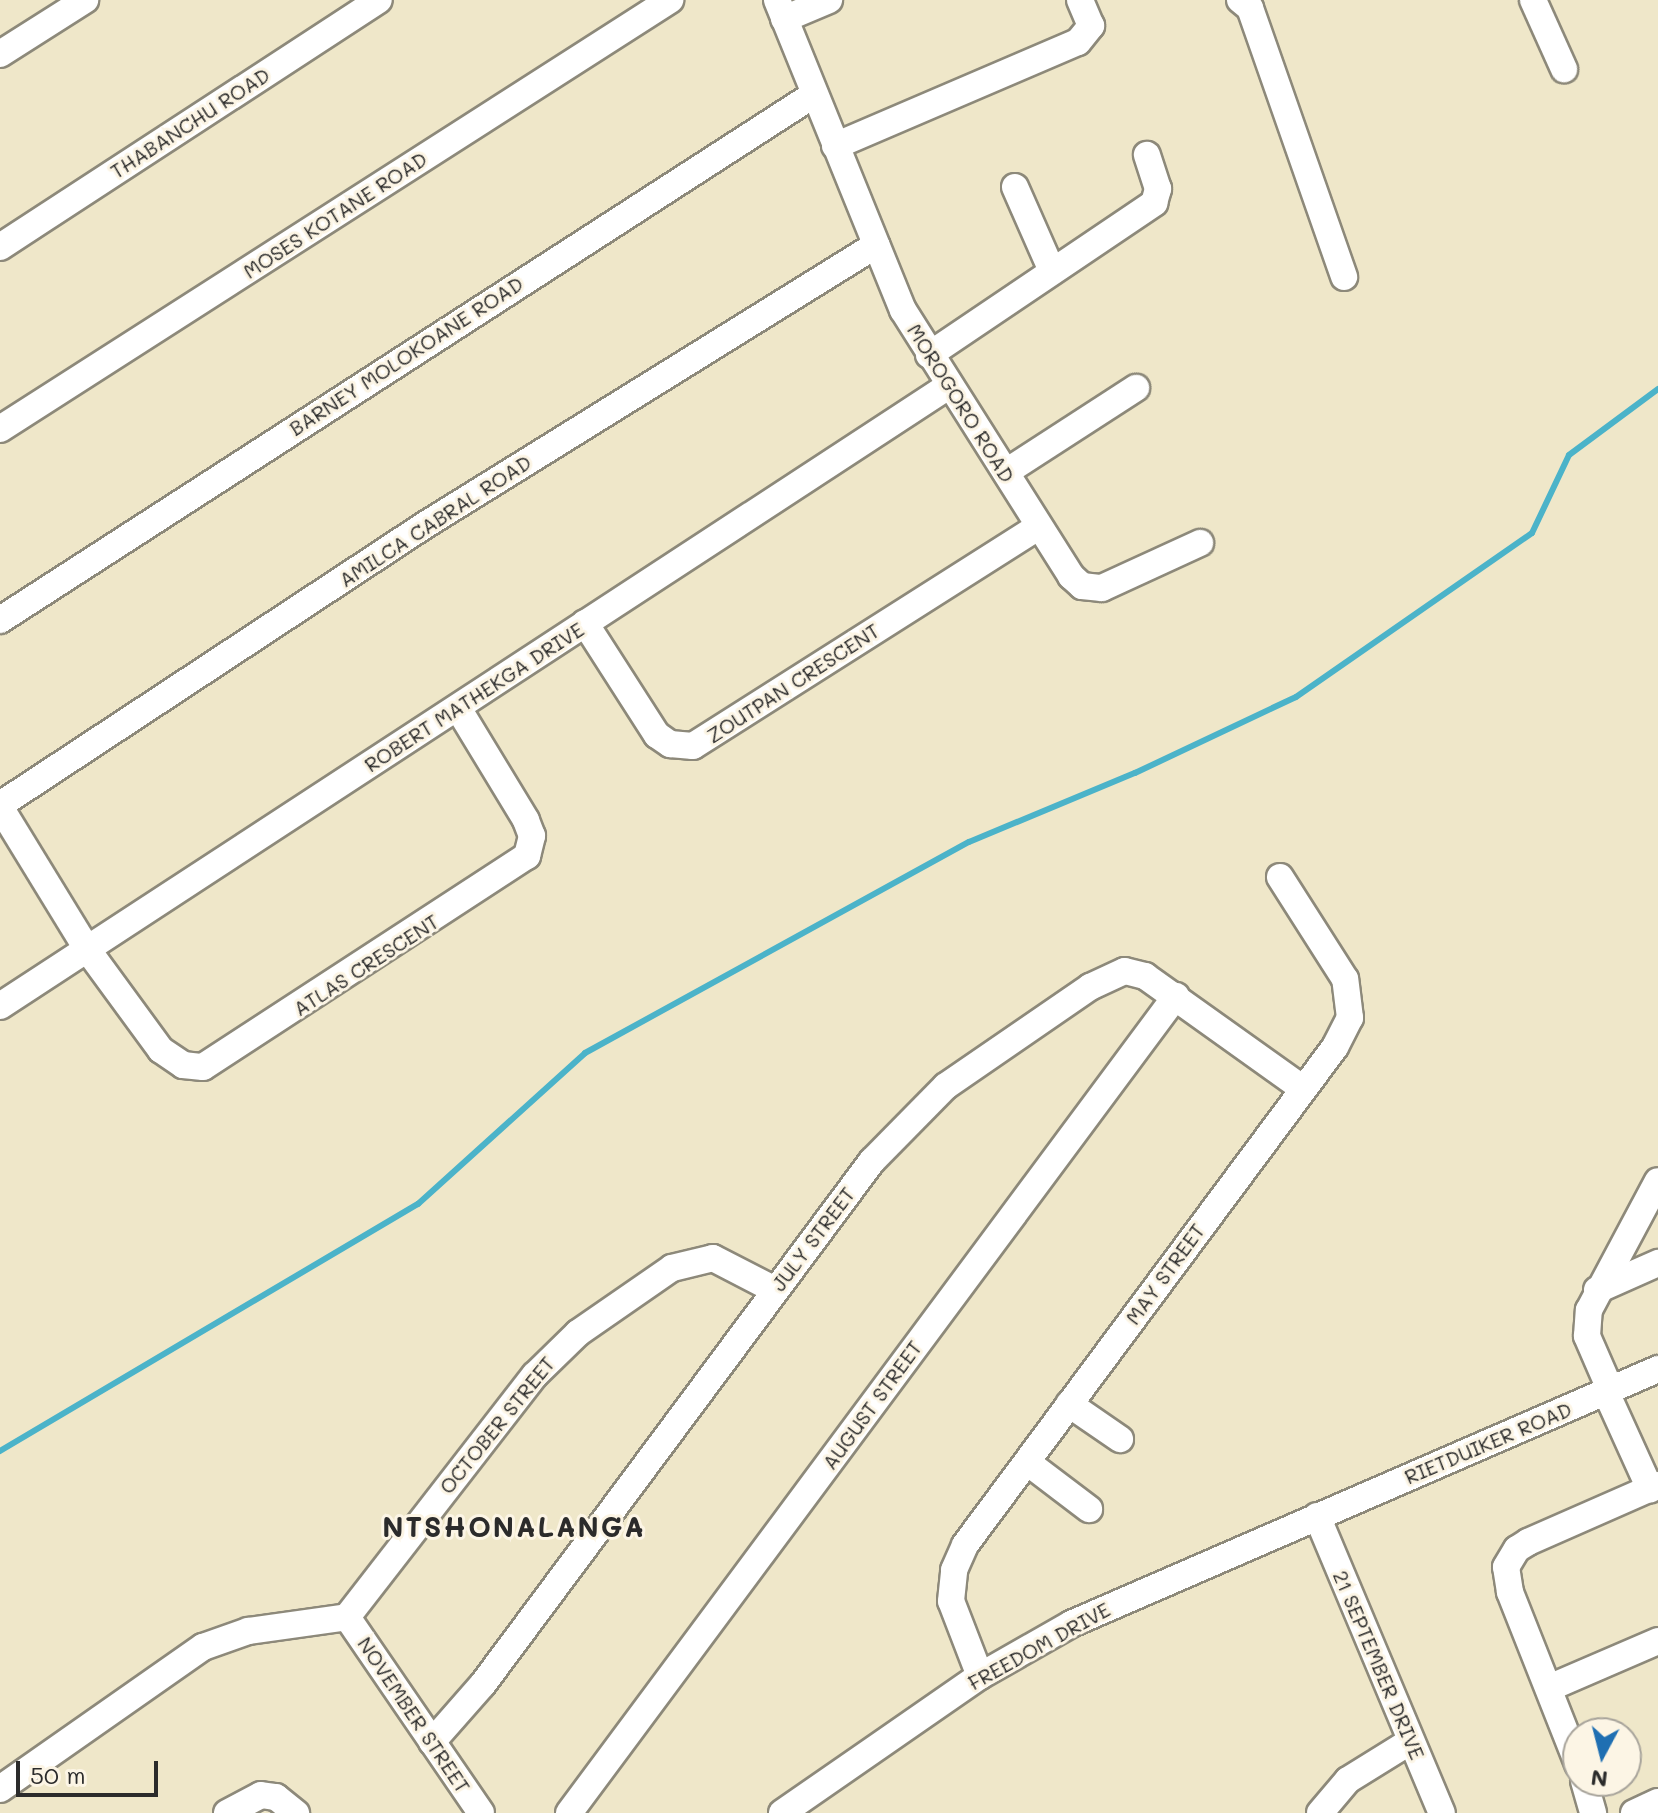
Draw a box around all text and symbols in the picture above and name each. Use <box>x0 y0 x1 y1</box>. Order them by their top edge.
street label: THABANCHU ROAD <box>106 63 274 183</box>
street label: MOSES KOTANE ROAD <box>239 147 431 283</box>
street label: BARNEY MOLOKOANE ROAD <box>285 271 527 441</box>
street label: MOROGORO ROAD <box>902 319 1020 487</box>
street label: AMILCA CABRAL ROAD <box>335 450 535 592</box>
street label: ROBERT MATHEKGA DRIVE <box>360 617 588 777</box>
street label: ZOUTPAN CRESCENT <box>702 618 884 748</box>
street label: ATLAS CRESCENT <box>289 909 443 1021</box>
street label: JULY STREET <box>766 1182 860 1296</box>
street label: MAY STREET <box>1120 1219 1210 1329</box>
street label: AUGUST STREET <box>817 1336 927 1474</box>
street label: OCTOBER STREET <box>434 1352 560 1498</box>
street label: RIETDUIKER ROAD <box>1401 1397 1575 1489</box>
district label: NTSHONALANGA <box>382 1509 646 1543</box>
street label: 21 SEPTEMBER DRIVE <box>1328 1567 1430 1763</box>
street label: FREEDOM DRIVE <box>964 1597 1114 1695</box>
street label: NOVEMBER STREET <box>353 1632 475 1798</box>
north arrow <box>1562 1717 1642 1797</box>
scale bar <box>20 1745 162 1795</box>
text: 50 m <box>30 1759 86 1790</box>
text: N <box>1589 1764 1609 1795</box>

